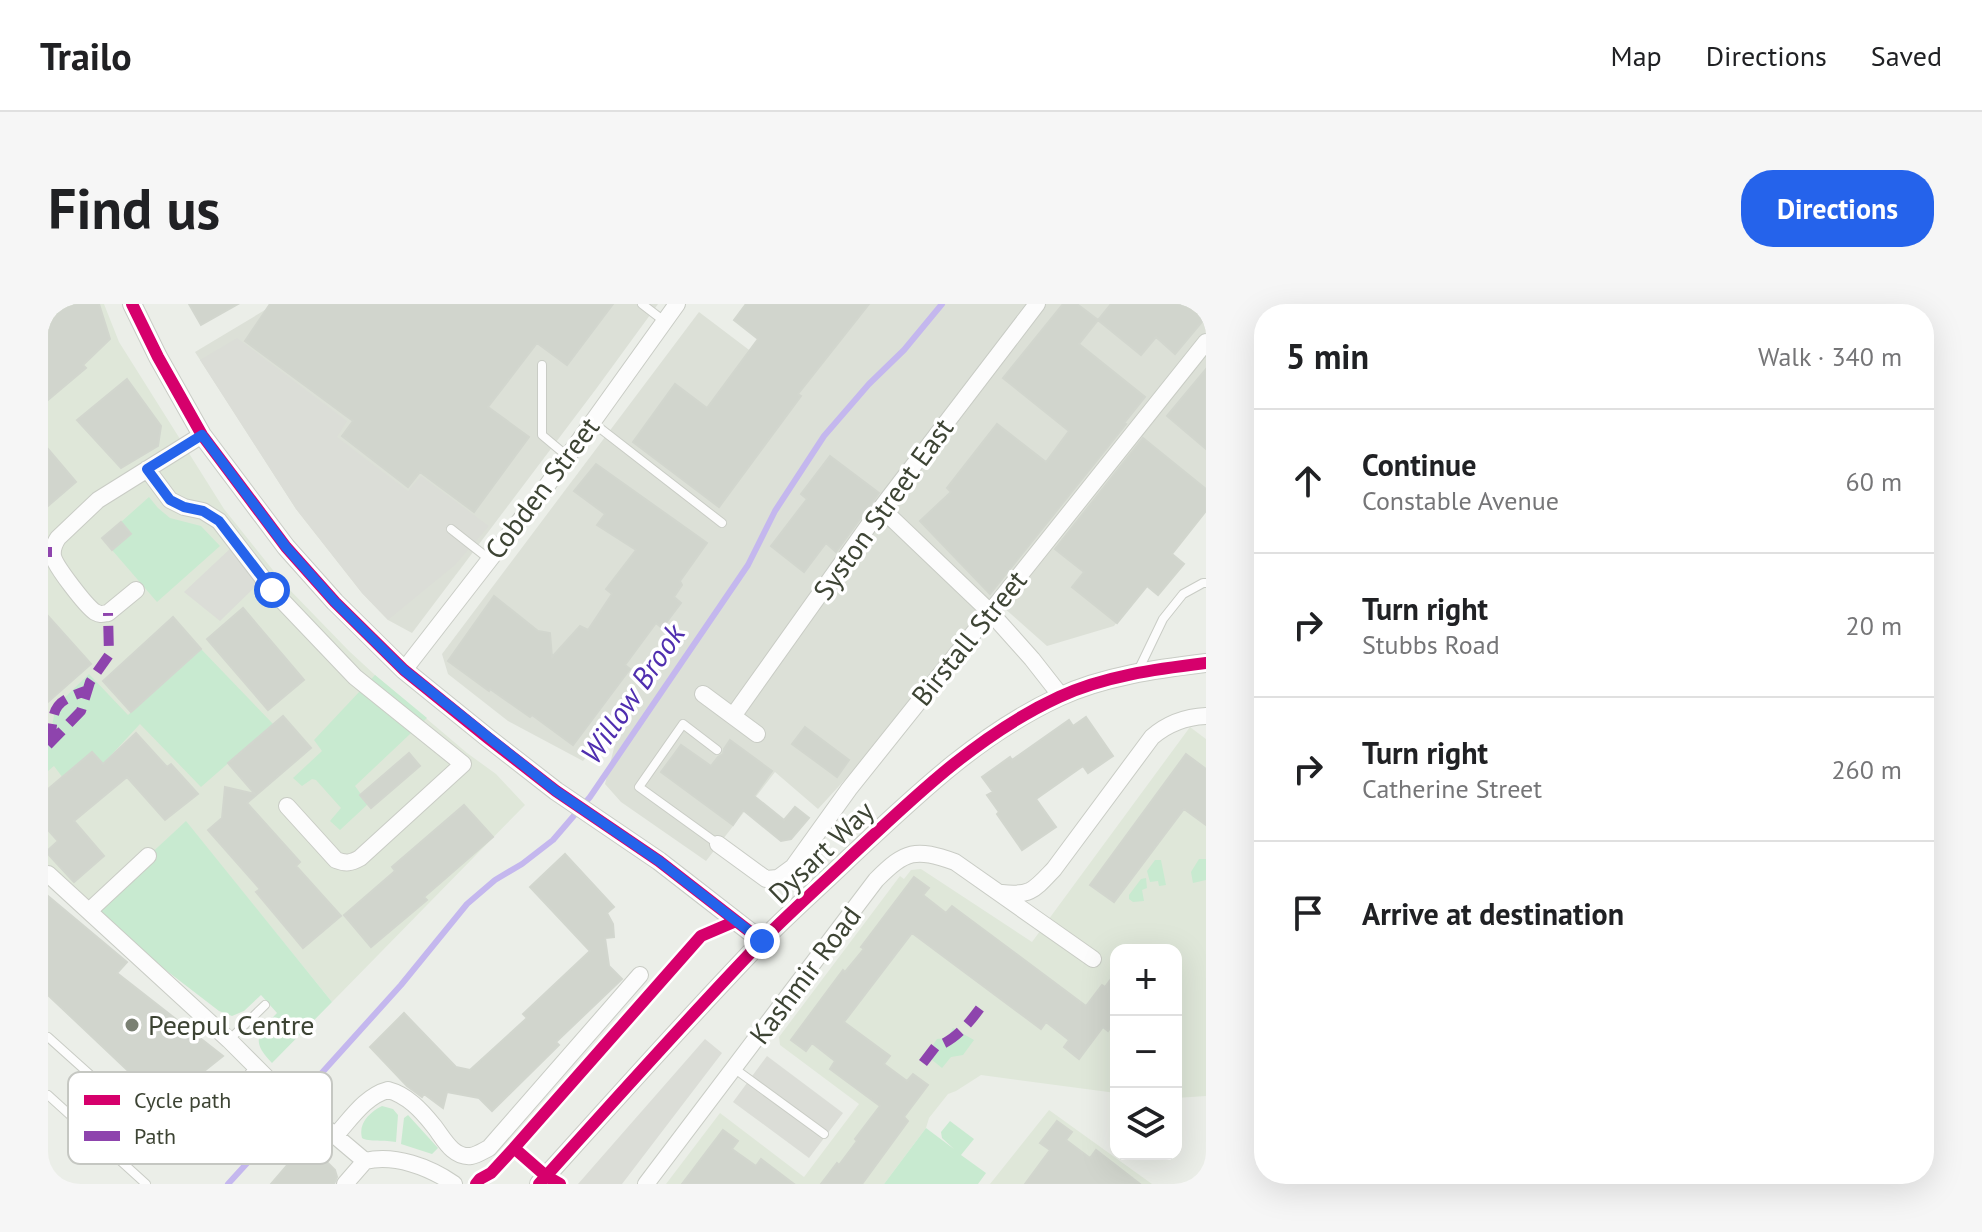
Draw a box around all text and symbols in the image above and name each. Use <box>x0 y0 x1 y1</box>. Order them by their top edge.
text: Trailo <box>40 31 132 80</box>
text: Map <box>1611 37 1662 74</box>
text: Directions <box>1706 37 1827 74</box>
text: Saved <box>1871 37 1942 74</box>
button: Directions <box>1741 170 1934 247</box>
text: Find us <box>48 172 220 244</box>
text: 5 min <box>1286 334 1369 378</box>
text: Walk · 340 m <box>1758 340 1902 373</box>
street label: Cobden Street <box>476 409 607 566</box>
street label: Syston Street East <box>804 410 961 607</box>
text: Continue <box>1362 445 1476 484</box>
icon: ahead <box>1286 459 1330 503</box>
text: 60 m <box>1846 465 1902 498</box>
text: Constable Avenue <box>1362 484 1559 517</box>
street label: Birstall Street <box>903 562 1035 713</box>
route start <box>254 572 290 608</box>
text: Turn right <box>1362 589 1488 628</box>
icon: right <box>1286 603 1330 647</box>
text: 20 m <box>1846 609 1902 642</box>
water label: Willow Brook <box>571 615 694 770</box>
text: Stubbs Road <box>1362 628 1500 661</box>
text: Turn right <box>1362 733 1488 772</box>
icon: right <box>1286 747 1330 791</box>
text: 260 m <box>1831 753 1902 786</box>
text: Catherine Street <box>1362 772 1542 805</box>
street label: Dysart Way <box>760 792 881 911</box>
icon: arrive <box>1286 891 1330 935</box>
text: Arrive at destination <box>1362 894 1624 933</box>
street label: Kashmir Road <box>741 898 869 1051</box>
route end <box>744 923 780 959</box>
map controls <box>1110 944 1182 1160</box>
button: + <box>1110 944 1182 1016</box>
place label: Peepul Centre <box>148 1006 314 1043</box>
marker: Peepul Centre <box>123 1016 141 1034</box>
button: − <box>1110 1016 1182 1088</box>
legend <box>68 1072 332 1164</box>
text: Cycle path <box>134 1086 231 1114</box>
button: layers <box>1110 1088 1182 1160</box>
text: Path <box>134 1122 176 1150</box>

